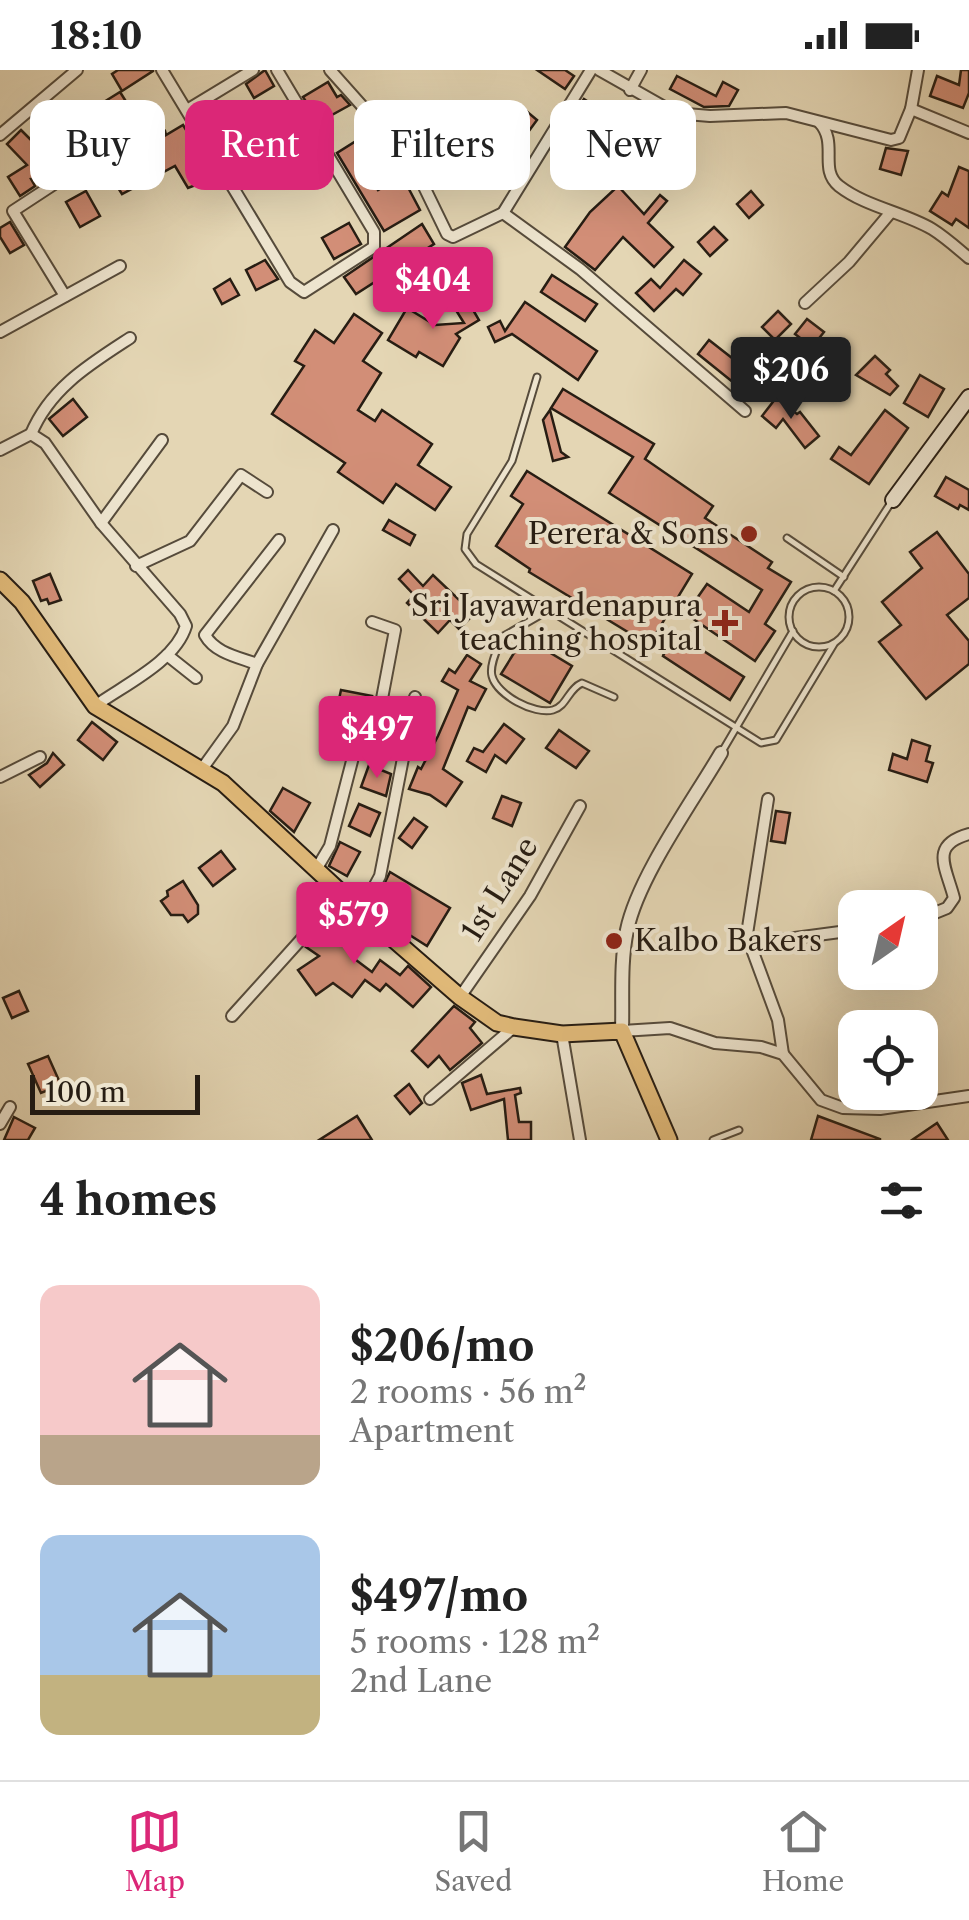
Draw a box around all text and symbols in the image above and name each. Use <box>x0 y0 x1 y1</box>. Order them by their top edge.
text: 18:10 <box>50 12 143 59</box>
chip: Buy <box>30 100 165 190</box>
chip: Rent <box>185 100 334 190</box>
chip: Filters <box>354 100 530 190</box>
chip: New <box>550 100 696 190</box>
pin: $404 <box>374 247 492 332</box>
text: $404 <box>395 260 471 299</box>
pin: $206 <box>732 337 850 422</box>
text: $206 <box>753 350 829 389</box>
place label: Perera & Sons <box>528 515 729 552</box>
marker: Perera & Sons <box>738 523 760 545</box>
place label: Sri Jayawardenapura teaching hospital <box>411 587 702 658</box>
marker: Sri Jayawardenapura teaching hospital <box>712 610 738 636</box>
pin: $497 <box>318 696 436 781</box>
text: $497 <box>341 709 413 748</box>
street label: 1st Lane <box>453 830 546 947</box>
pin: $579 <box>295 882 413 967</box>
north arrow <box>838 890 938 990</box>
map controls <box>838 890 938 1110</box>
text: $579 <box>318 895 390 934</box>
place label: Kalbo Bakers <box>634 922 822 959</box>
marker: Kalbo Bakers <box>603 930 625 952</box>
button: locate <box>838 1010 938 1110</box>
scale bar <box>30 1070 200 1114</box>
text: 100 m <box>45 1075 126 1109</box>
icon: filters <box>874 1173 929 1228</box>
text: 4 homes <box>40 1174 217 1226</box>
text: $206/mo <box>350 1320 534 1372</box>
icon: home <box>120 1325 240 1445</box>
text: 2 rooms · 56 m² <box>350 1372 587 1411</box>
text: Apartment <box>350 1411 514 1450</box>
text: $497/mo <box>350 1570 528 1622</box>
icon: home <box>120 1575 240 1695</box>
text: 5 rooms · 128 m² <box>350 1622 600 1661</box>
text: 2nd Lane <box>350 1661 492 1700</box>
tab: Map <box>125 1804 185 1898</box>
tab: Saved <box>435 1804 512 1898</box>
tab: Home <box>762 1804 844 1898</box>

